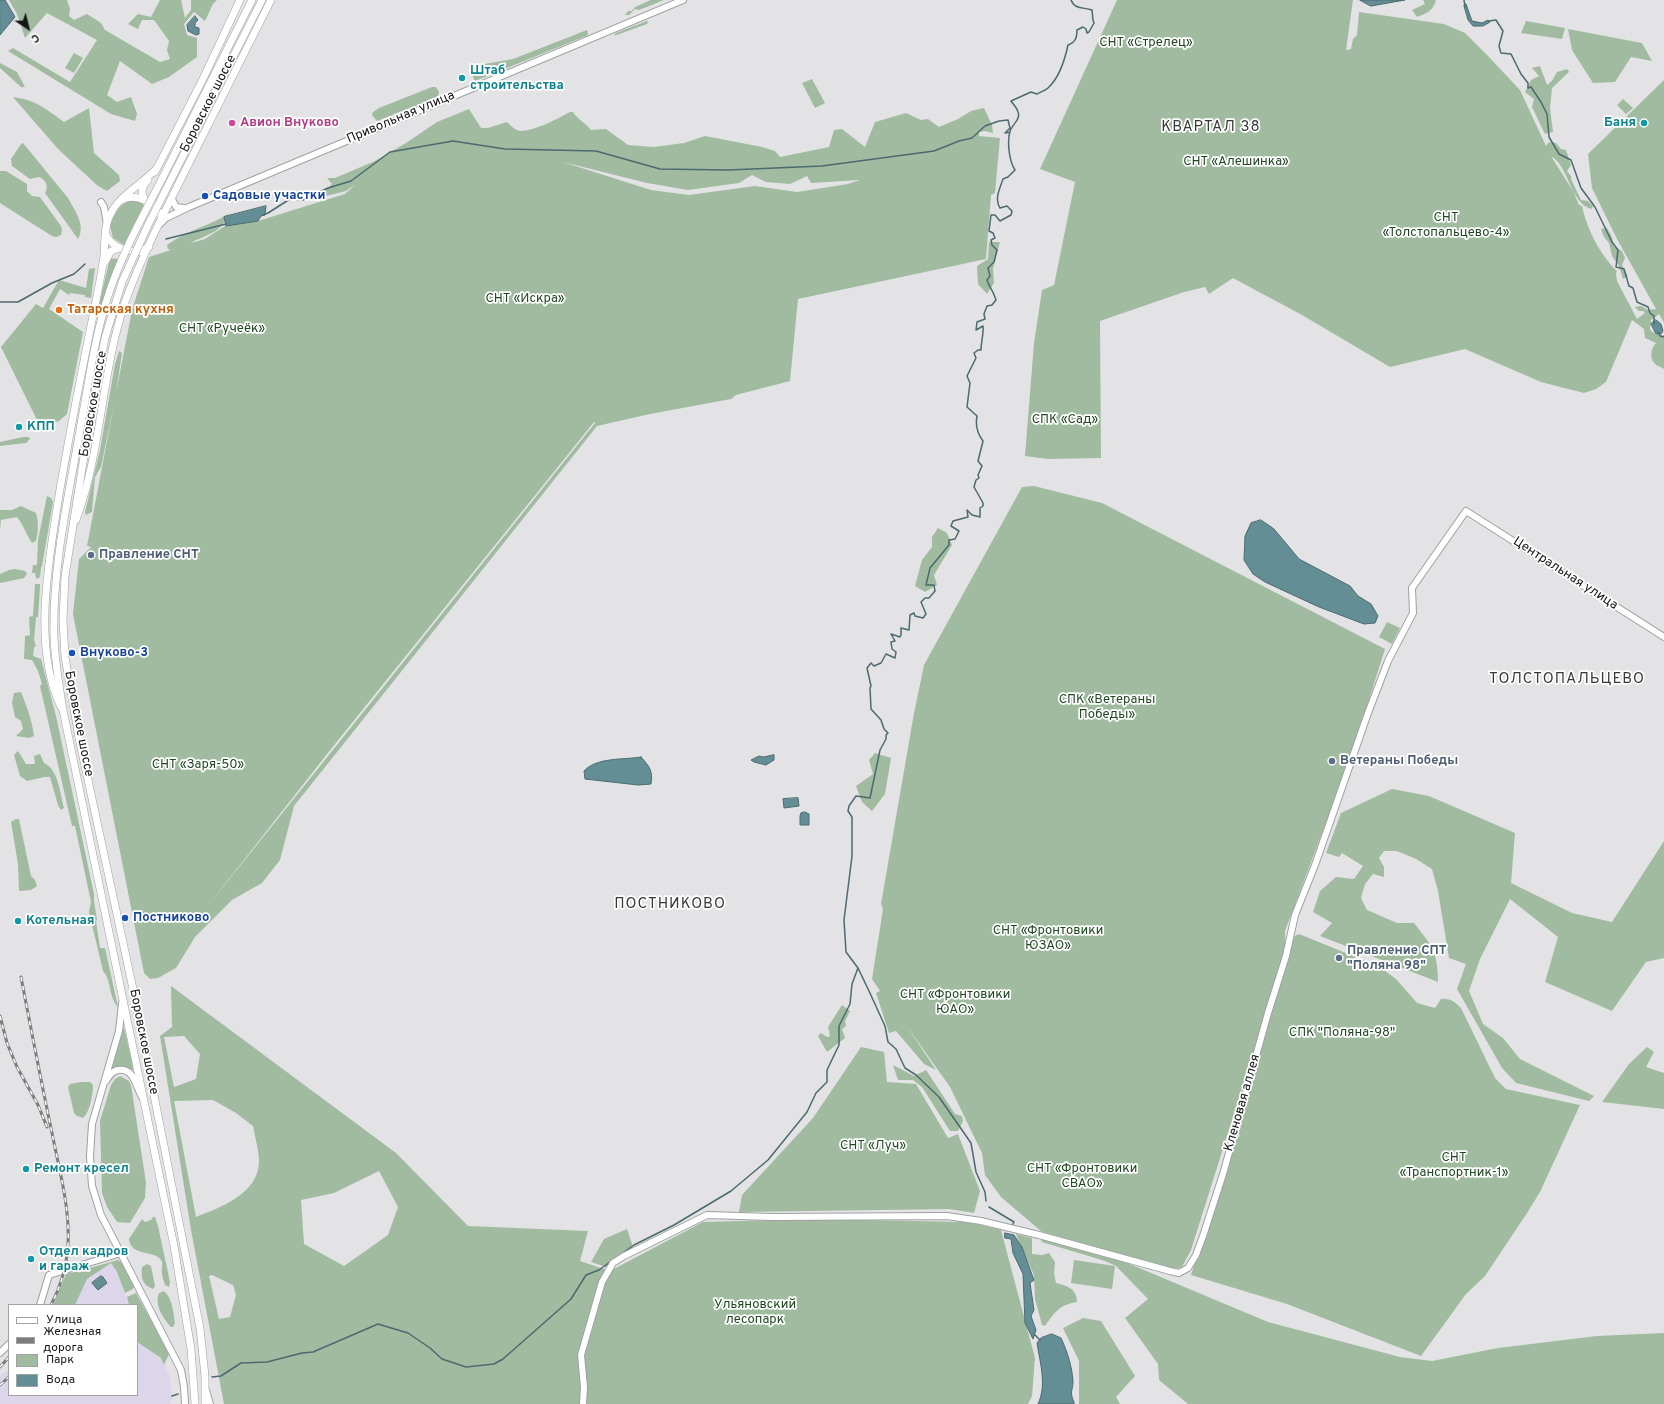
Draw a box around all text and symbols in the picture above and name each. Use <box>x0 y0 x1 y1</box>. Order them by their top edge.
north arrow <box>8 8 48 48</box>
text: С <box>28 30 42 46</box>
park label: СНТ «Стрелец» <box>1099 35 1193 51</box>
street label: Боровское шоссе <box>178 53 240 155</box>
place label: Штаб строительства <box>470 63 564 94</box>
marker: Штаб строительства <box>457 73 467 83</box>
street label: Привольная улица <box>345 88 457 148</box>
place label: Авион Внуково <box>240 115 339 131</box>
place label: Баня <box>1604 115 1636 131</box>
marker: Авион Внуково <box>227 118 237 128</box>
marker: Баня <box>1639 118 1649 128</box>
district label: КВАРТАЛ 38 <box>1161 119 1261 137</box>
park label: СНТ «Алешинка» <box>1183 154 1289 170</box>
place label: Садовые участки <box>213 188 326 204</box>
marker: Садовые участки <box>200 191 210 201</box>
park label: СНТ «Толстопальцево-4» <box>1383 210 1509 241</box>
park label: СНТ «Искра» <box>486 291 564 307</box>
place label: Татарская кухня <box>67 302 174 318</box>
marker: Татарская кухня <box>54 305 64 315</box>
park label: СНТ «Ручеёк» <box>179 321 265 337</box>
street label: Боровское шоссе <box>77 350 111 458</box>
park label: СПК «Сад» <box>1032 412 1098 428</box>
place label: КПП <box>27 419 55 435</box>
marker: КПП <box>14 422 24 432</box>
street label: Центральная улица <box>1510 534 1620 614</box>
place label: Правление СНТ <box>99 547 199 563</box>
marker: Правление СНТ <box>86 550 96 560</box>
place label: Внуково-3 <box>80 645 148 661</box>
marker: Внуково-3 <box>67 648 77 658</box>
street label: Боровское шоссе <box>60 670 96 778</box>
district label: ТОЛСТОПАЛЬЦЕВО <box>1489 671 1645 689</box>
park label: СПК «Ветераны Победы» <box>1059 692 1155 723</box>
place label: Ветераны Победы <box>1340 753 1458 769</box>
marker: Ветераны Победы <box>1327 756 1337 766</box>
park label: СНТ «Заря-50» <box>152 757 244 773</box>
district label: ПОСТНИКОВО <box>614 896 726 914</box>
place label: Постниково <box>133 910 209 926</box>
place label: Котельная <box>26 913 94 929</box>
marker: Постниково <box>120 913 130 923</box>
marker: Котельная <box>13 916 23 926</box>
park label: СНТ «Фронтовики ЮЗАО» <box>993 923 1103 954</box>
place label: Правление СПТ "Поляна 98" <box>1347 943 1447 974</box>
marker: Правление СПТ "Поляна 98" <box>1334 953 1344 963</box>
park label: СНТ «Фронтовики ЮАО» <box>900 987 1010 1018</box>
street label: Боровское шоссе <box>125 988 161 1096</box>
park label: СПК "Поляна-98" <box>1289 1025 1395 1041</box>
street label: Кленовая аллея <box>1222 1053 1264 1153</box>
park label: СНТ «Луч» <box>840 1138 906 1154</box>
park label: СНТ «Транспортник-1» <box>1400 1150 1508 1181</box>
place label: Ремонт кресел <box>34 1161 129 1177</box>
park label: СНТ «Фронтовики СВАО» <box>1027 1161 1137 1192</box>
marker: Ремонт кресел <box>21 1164 31 1174</box>
place label: Отдел кадров и гараж <box>39 1244 128 1275</box>
marker: Отдел кадров и гараж <box>26 1254 36 1264</box>
park label: Ульяновский лесопарк <box>714 1297 796 1328</box>
legend <box>8 1304 138 1396</box>
text: Улица <box>46 1312 82 1328</box>
text: Железная дорога <box>43 1324 101 1356</box>
text: Парк <box>46 1352 74 1368</box>
text: Вода <box>46 1372 75 1388</box>

